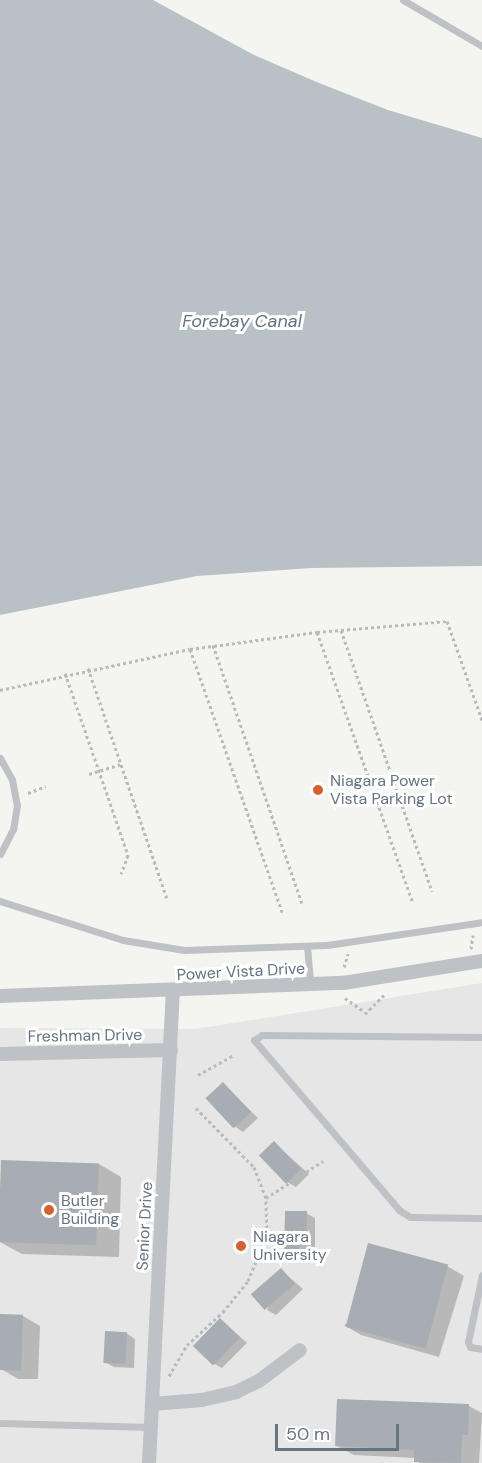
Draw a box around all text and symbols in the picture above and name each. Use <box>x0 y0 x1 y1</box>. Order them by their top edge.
water label: Forebay Canal <box>182 310 302 332</box>
place label: Niagara Power Vista Parking Lot <box>330 771 453 809</box>
marker: Niagara Power Vista Parking Lot <box>311 783 325 797</box>
street label: Power Vista Drive <box>176 959 306 985</box>
street label: Freshman Drive <box>27 1025 143 1047</box>
street label: Senior Drive <box>133 1181 157 1271</box>
place label: Butler Building <box>61 1191 119 1229</box>
marker: Butler Building <box>42 1203 56 1217</box>
place label: Niagara University <box>253 1227 327 1265</box>
marker: Niagara University <box>234 1239 248 1253</box>
scale bar <box>278 1412 402 1450</box>
text: 50 m <box>286 1422 330 1446</box>

